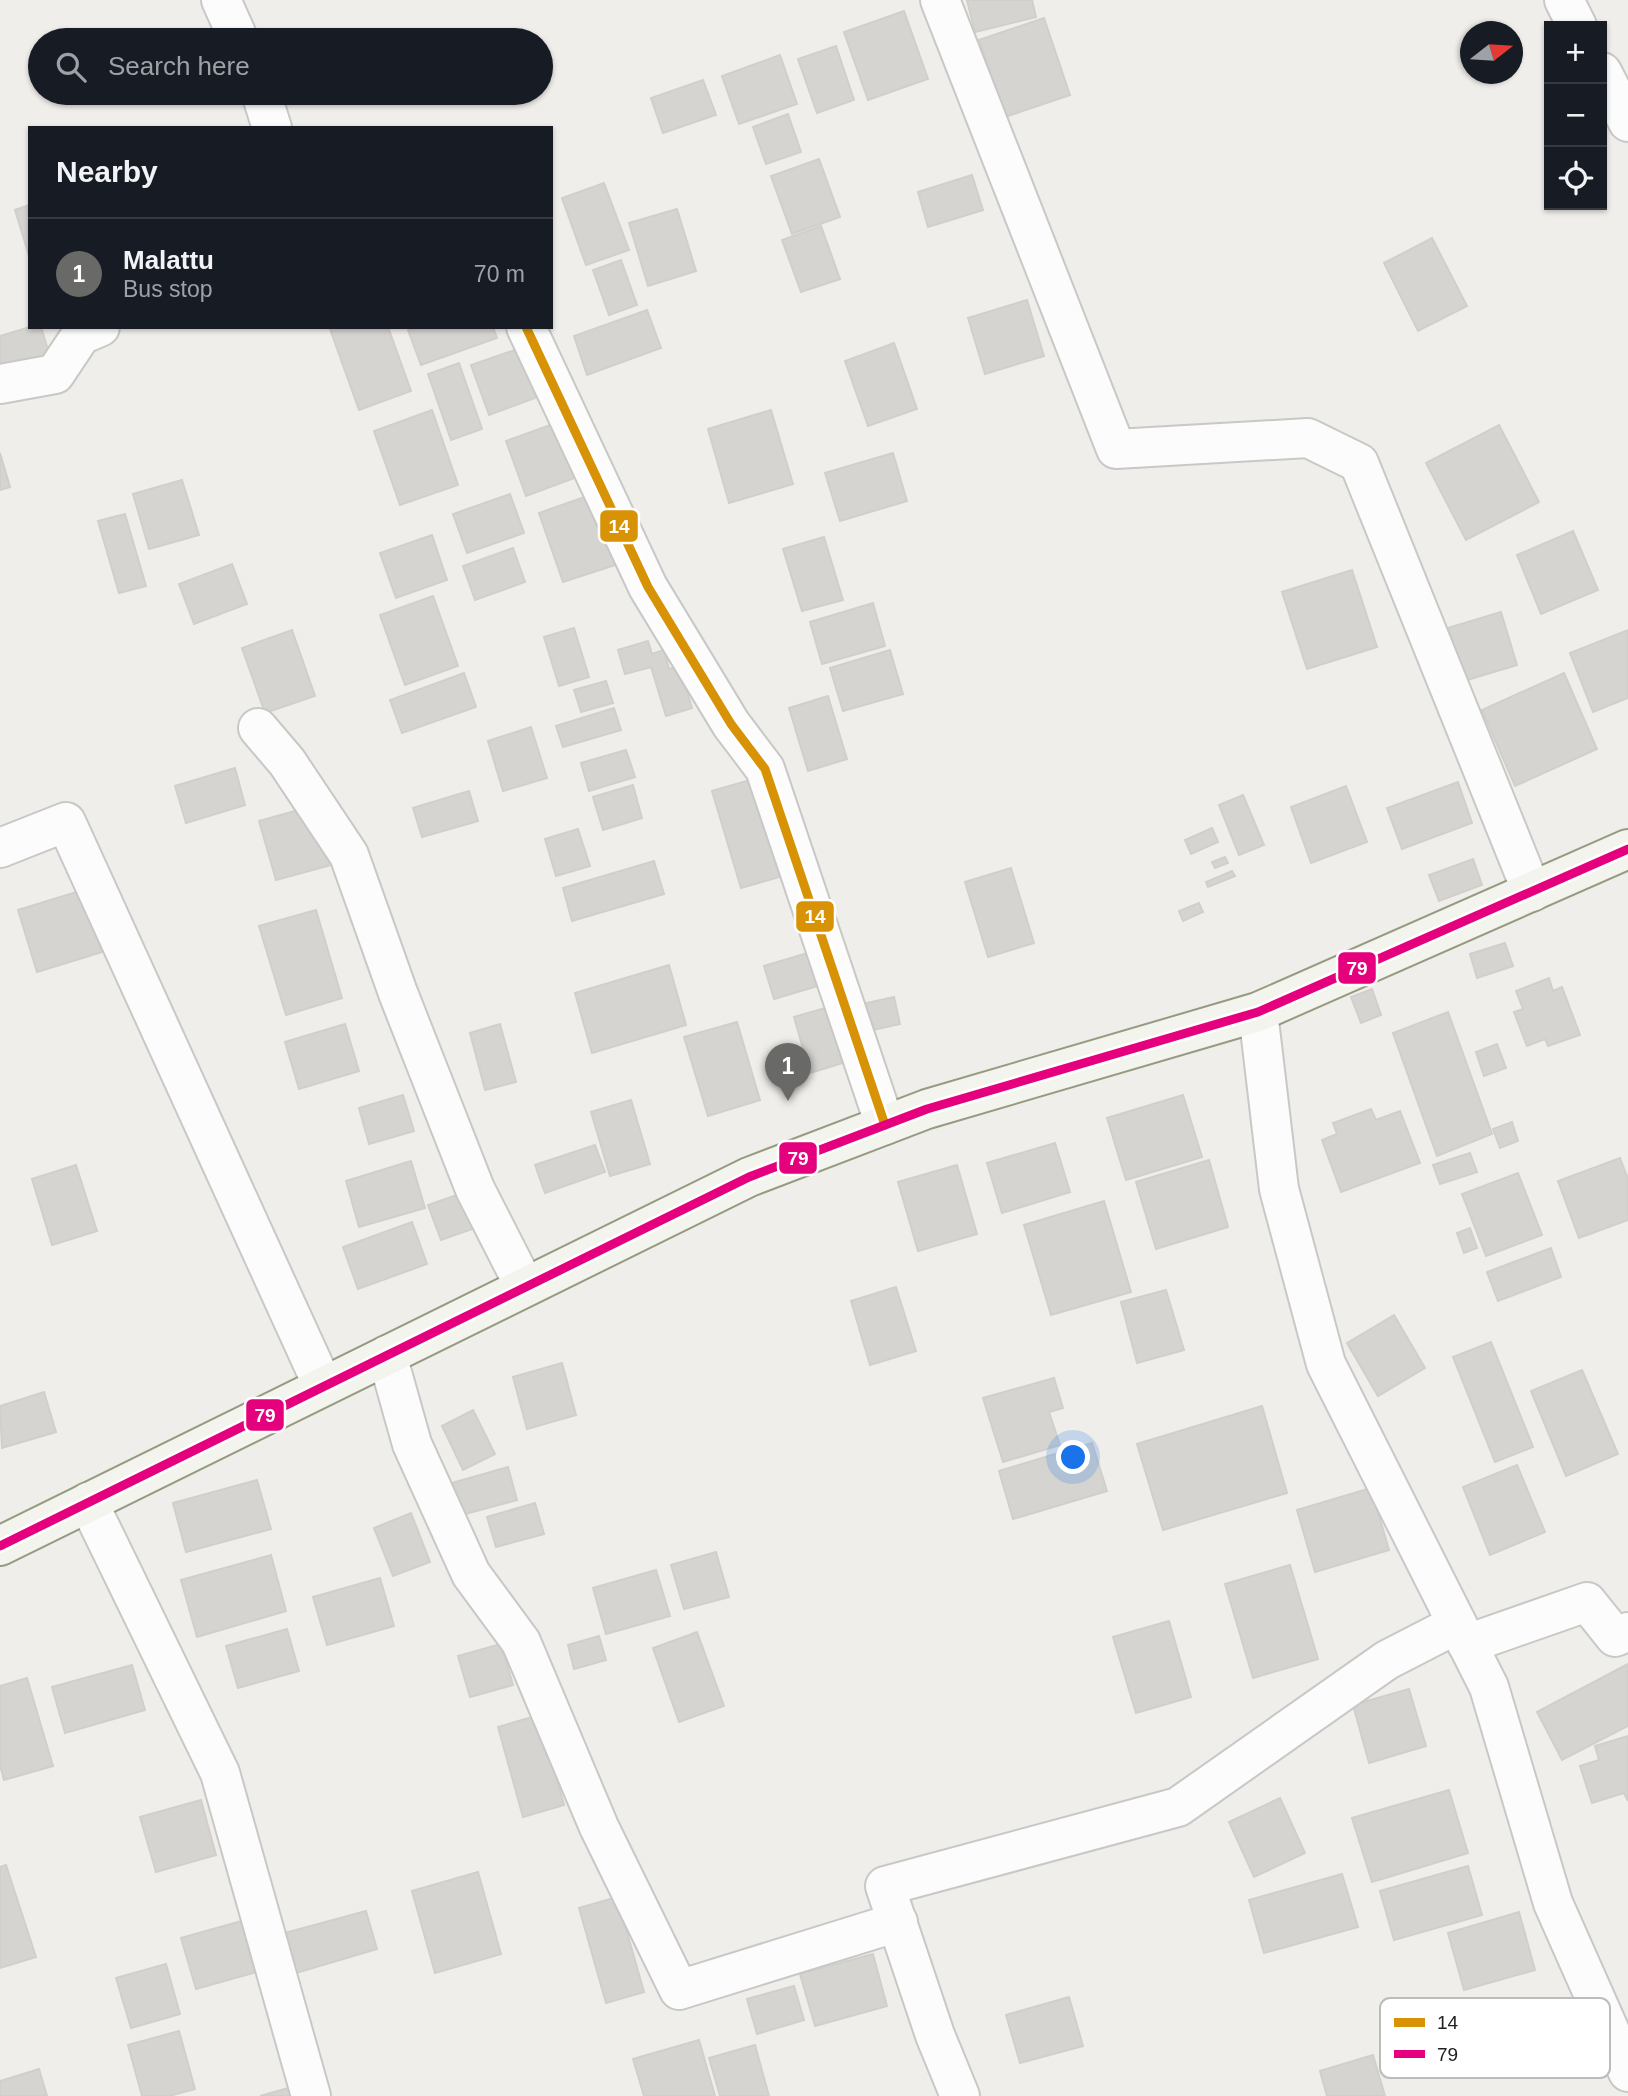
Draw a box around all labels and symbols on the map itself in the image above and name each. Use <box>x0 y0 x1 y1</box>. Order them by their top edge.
north arrow <box>1460 21 1523 84</box>
line badge: 14 <box>599 509 639 543</box>
text: 14 <box>608 516 630 537</box>
line badge: 14 <box>795 900 835 933</box>
text: 14 <box>804 906 826 927</box>
line badge: 79 <box>1337 951 1377 985</box>
text: 79 <box>1346 958 1368 979</box>
pin: 1 <box>765 1043 811 1101</box>
line badge: 79 <box>778 1141 818 1175</box>
text: 79 <box>787 1148 809 1169</box>
line badge: 79 <box>245 1398 285 1432</box>
text: 79 <box>254 1405 276 1426</box>
your location <box>1056 1440 1090 1474</box>
legend <box>1380 1998 1610 2078</box>
text: 14 <box>1437 2012 1459 2033</box>
text: 79 <box>1437 2044 1458 2065</box>

